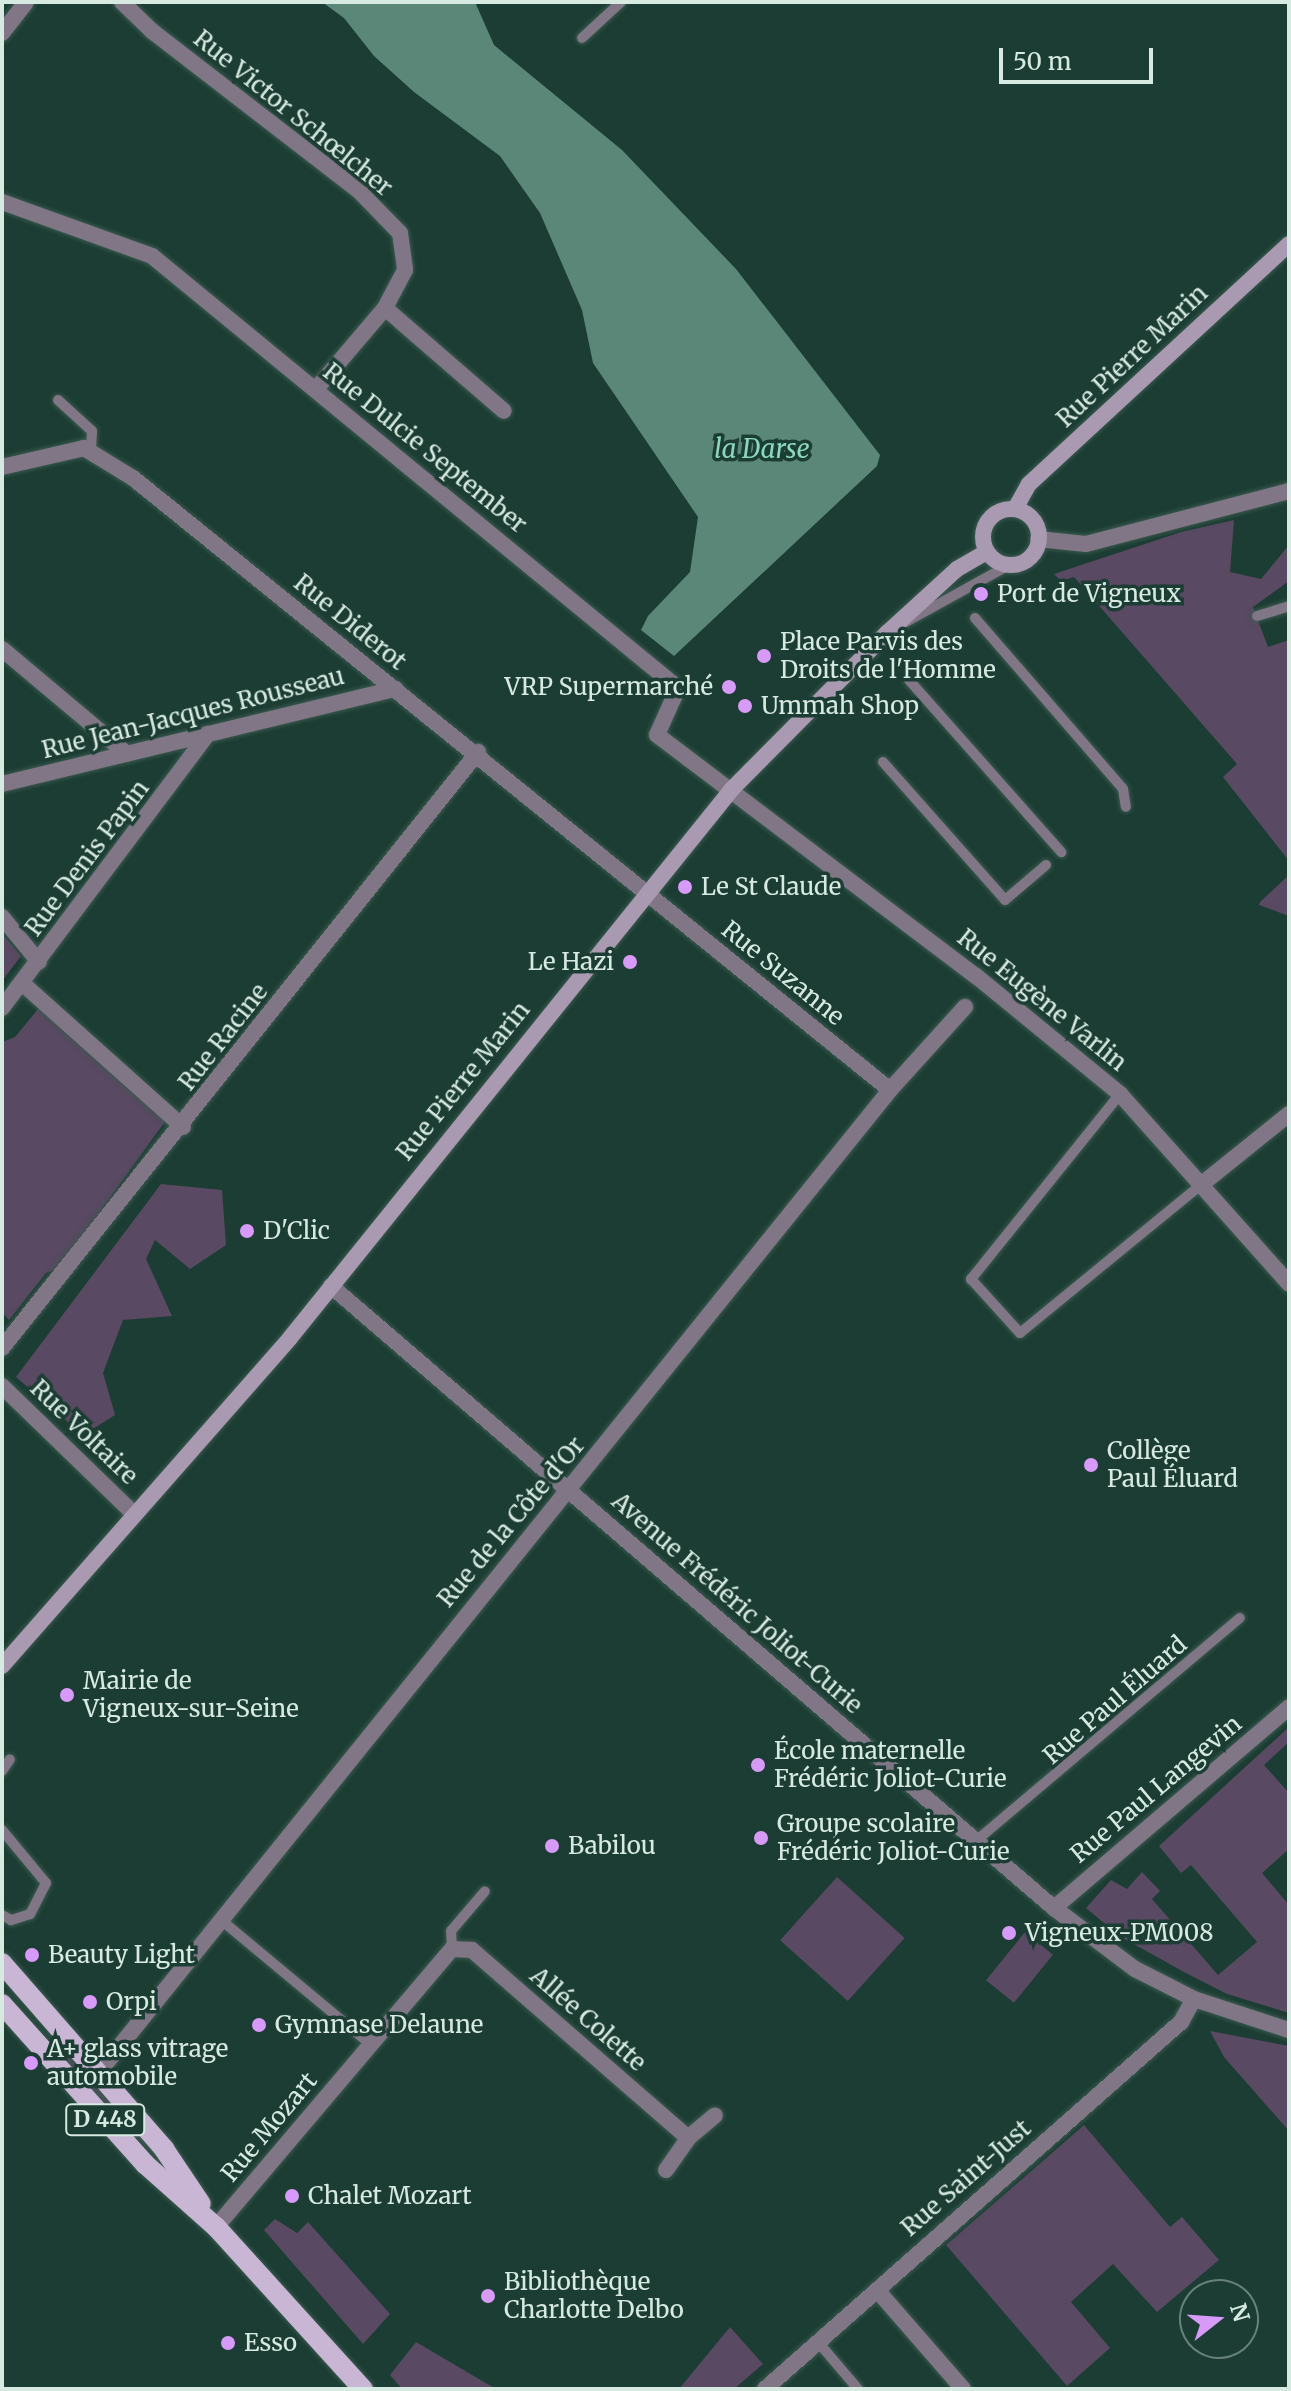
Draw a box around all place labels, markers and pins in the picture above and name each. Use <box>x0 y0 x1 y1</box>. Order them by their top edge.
place label: Port de Vigneux <box>997 580 1181 608</box>
marker: Port de Vigneux <box>972 585 990 603</box>
place label: Place Parvis des Droits de l'Homme <box>780 628 996 684</box>
marker: Place Parvis des Droits de l'Homme <box>755 647 773 665</box>
place label: VRP Supermarché <box>505 673 713 701</box>
marker: VRP Supermarché <box>720 678 738 696</box>
place label: Ummah Shop <box>761 692 919 720</box>
marker: Ummah Shop <box>736 697 754 715</box>
place label: Le St Claude <box>701 873 841 901</box>
marker: Le St Claude <box>676 878 694 896</box>
place label: Le Hazi <box>528 948 614 976</box>
marker: Le Hazi <box>621 953 639 971</box>
place label: D'Clic <box>263 1217 330 1245</box>
marker: D'Clic <box>238 1222 256 1240</box>
place label: Collège Paul Éluard <box>1107 1437 1238 1493</box>
marker: Collège Paul Éluard <box>1082 1456 1100 1474</box>
place label: Mairie de Vigneux-sur-Seine <box>83 1667 299 1723</box>
marker: Mairie de Vigneux-sur-Seine <box>58 1686 76 1704</box>
place label: École maternelle Frédéric Joliot-Curie <box>774 1737 1006 1793</box>
marker: École maternelle Frédéric Joliot-Curie <box>749 1756 767 1774</box>
place label: Groupe scolaire Frédéric Joliot-Curie <box>777 1810 1009 1866</box>
marker: Groupe scolaire Frédéric Joliot-Curie <box>752 1829 770 1847</box>
place label: Babilou <box>568 1832 656 1860</box>
marker: Babilou <box>543 1837 561 1855</box>
place label: Vigneux-PM008 <box>1025 1919 1214 1947</box>
marker: Vigneux-PM008 <box>1000 1924 1018 1942</box>
place label: Beauty Light <box>48 1941 195 1969</box>
marker: Beauty Light <box>23 1946 41 1964</box>
place label: Orpi <box>106 1988 157 2016</box>
marker: Orpi <box>81 1993 99 2011</box>
place label: Gymnase Delaune <box>275 2011 483 2039</box>
marker: Gymnase Delaune <box>250 2016 268 2034</box>
place label: A+ glass vitrage automobile <box>47 2035 228 2091</box>
marker: A+ glass vitrage automobile <box>22 2054 40 2072</box>
place label: Chalet Mozart <box>308 2182 471 2210</box>
marker: Chalet Mozart <box>283 2187 301 2205</box>
place label: Bibliothèque Charlotte Delbo <box>504 2268 684 2324</box>
marker: Bibliothèque Charlotte Delbo <box>479 2287 497 2305</box>
place label: Esso <box>244 2329 297 2357</box>
marker: Esso <box>219 2334 237 2352</box>

